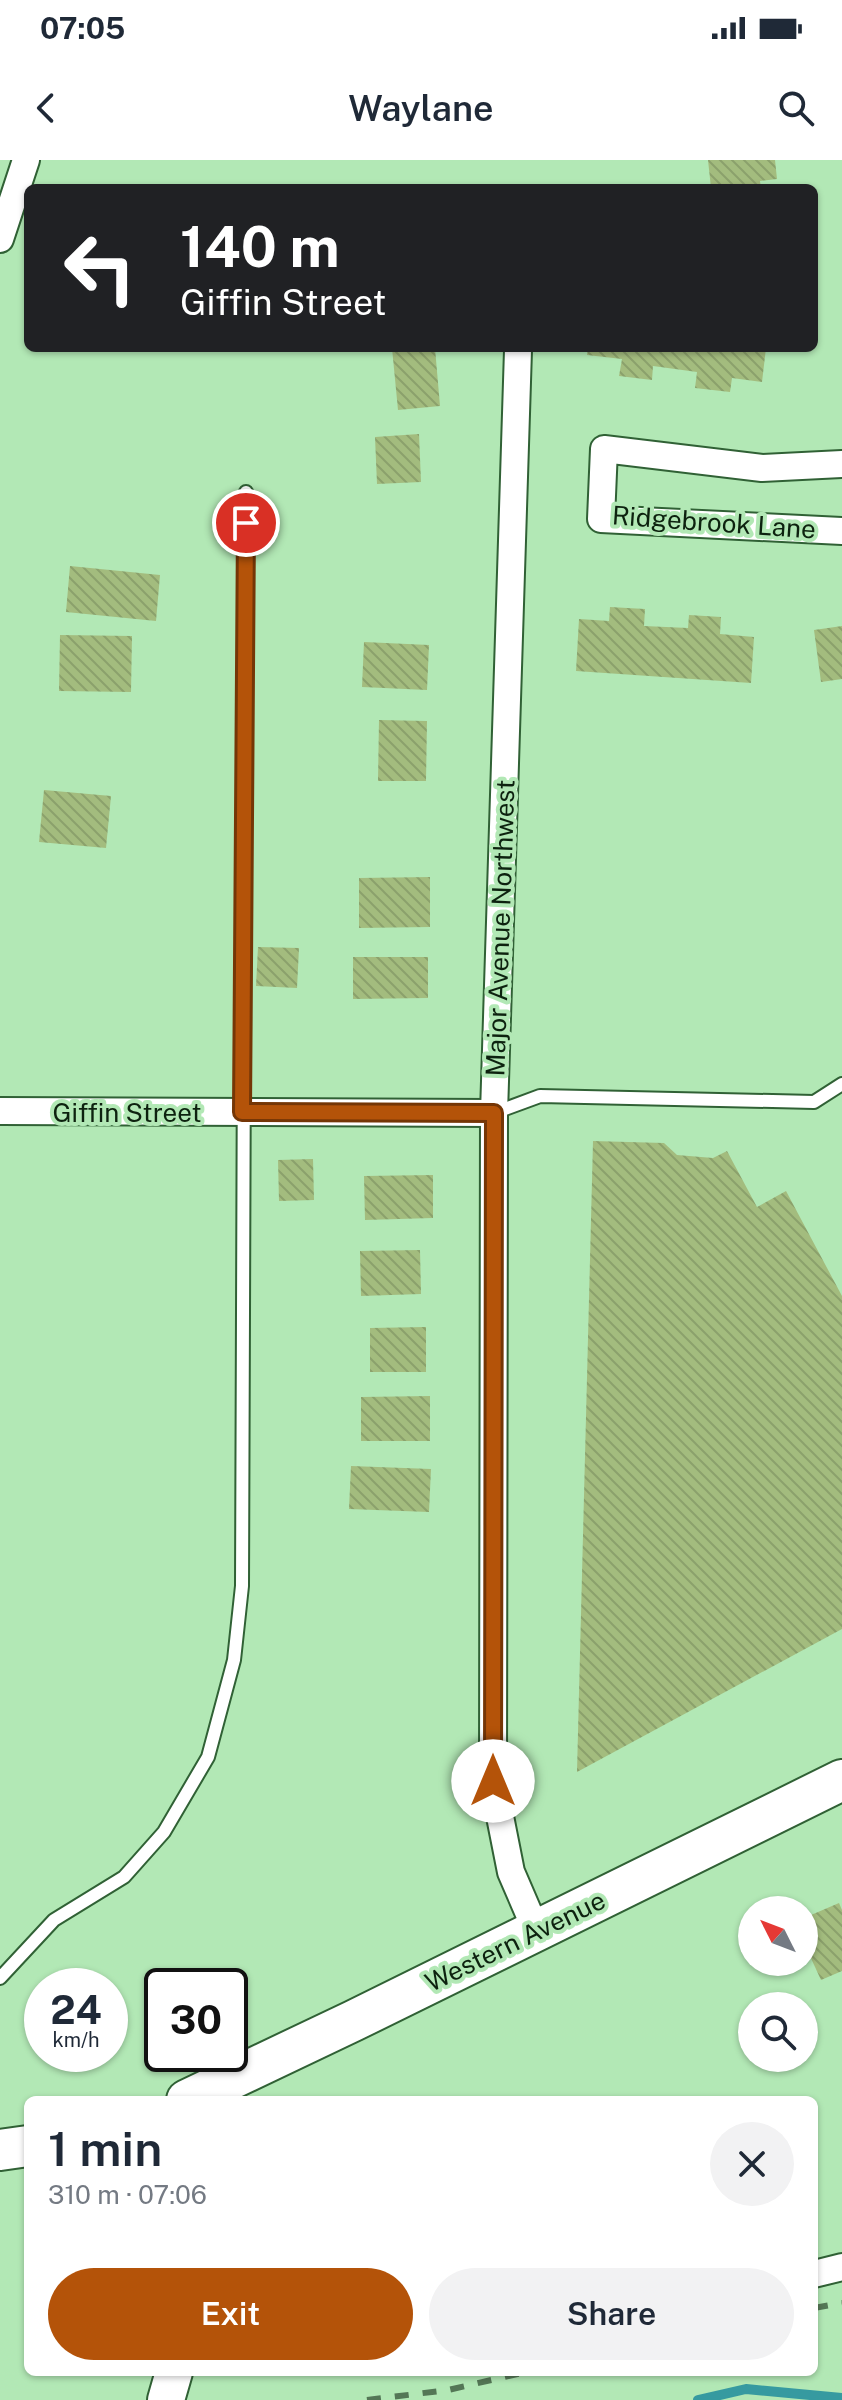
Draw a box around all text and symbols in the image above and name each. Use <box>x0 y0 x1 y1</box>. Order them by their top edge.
text: 07:05 <box>40 10 125 46</box>
icon: back <box>24 86 68 130</box>
icon: search <box>774 86 818 130</box>
text: Waylane <box>348 87 494 129</box>
text: 140 m <box>180 214 340 280</box>
icon: left <box>48 216 152 320</box>
text: Giffin Street <box>180 281 387 323</box>
pin <box>212 489 280 557</box>
street label: Ridgebrook Lane <box>611 499 817 545</box>
icon: arrive <box>224 501 268 545</box>
street label: Major Avenue Northwest <box>479 779 521 1077</box>
street label: Giffin Street <box>52 1097 202 1128</box>
position arrow <box>451 1739 535 1823</box>
street label: Western Avenue <box>420 1884 610 1998</box>
north arrow <box>738 1896 818 1976</box>
map controls <box>738 1896 818 2072</box>
speed limit sign: 30 <box>144 1968 248 2072</box>
text: 24 <box>50 1986 102 2033</box>
button: search <box>738 1992 818 2072</box>
text: km/h <box>52 2028 100 2052</box>
text: 1 min <box>48 2120 162 2177</box>
button: close <box>710 2122 794 2206</box>
text: 310 m · 07:06 <box>48 2179 207 2210</box>
button: Exit <box>48 2268 413 2360</box>
button: Share <box>429 2268 794 2360</box>

